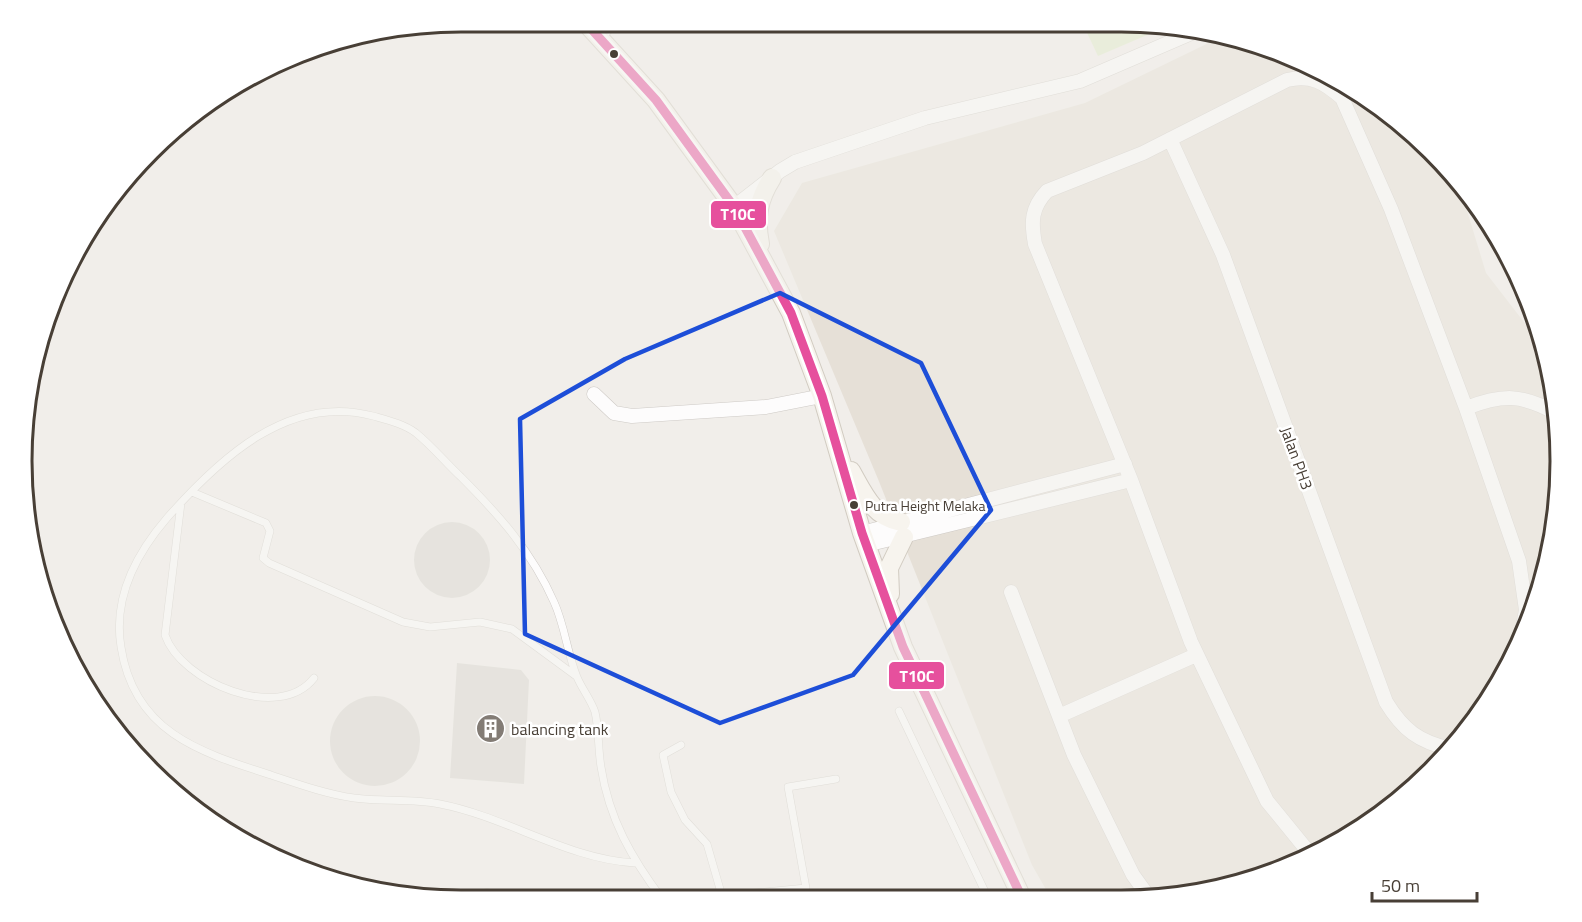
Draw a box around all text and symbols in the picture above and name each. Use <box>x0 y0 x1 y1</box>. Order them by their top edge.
unlabelled marker <box>608 48 620 60</box>
line badge: T10C <box>710 200 767 229</box>
text: T10C <box>720 202 756 226</box>
street label: Jalan PH3 <box>1274 423 1320 493</box>
place label: Putra Height Melaka <box>865 495 985 516</box>
marker: Putra Height Melaka <box>848 499 860 511</box>
line badge: T10C <box>888 661 945 690</box>
text: T10C <box>899 664 935 688</box>
building icon: balancing tank <box>474 713 506 745</box>
place label: balancing tank <box>511 717 609 741</box>
scale bar <box>1372 865 1477 903</box>
text: 50 m <box>1381 872 1420 899</box>

